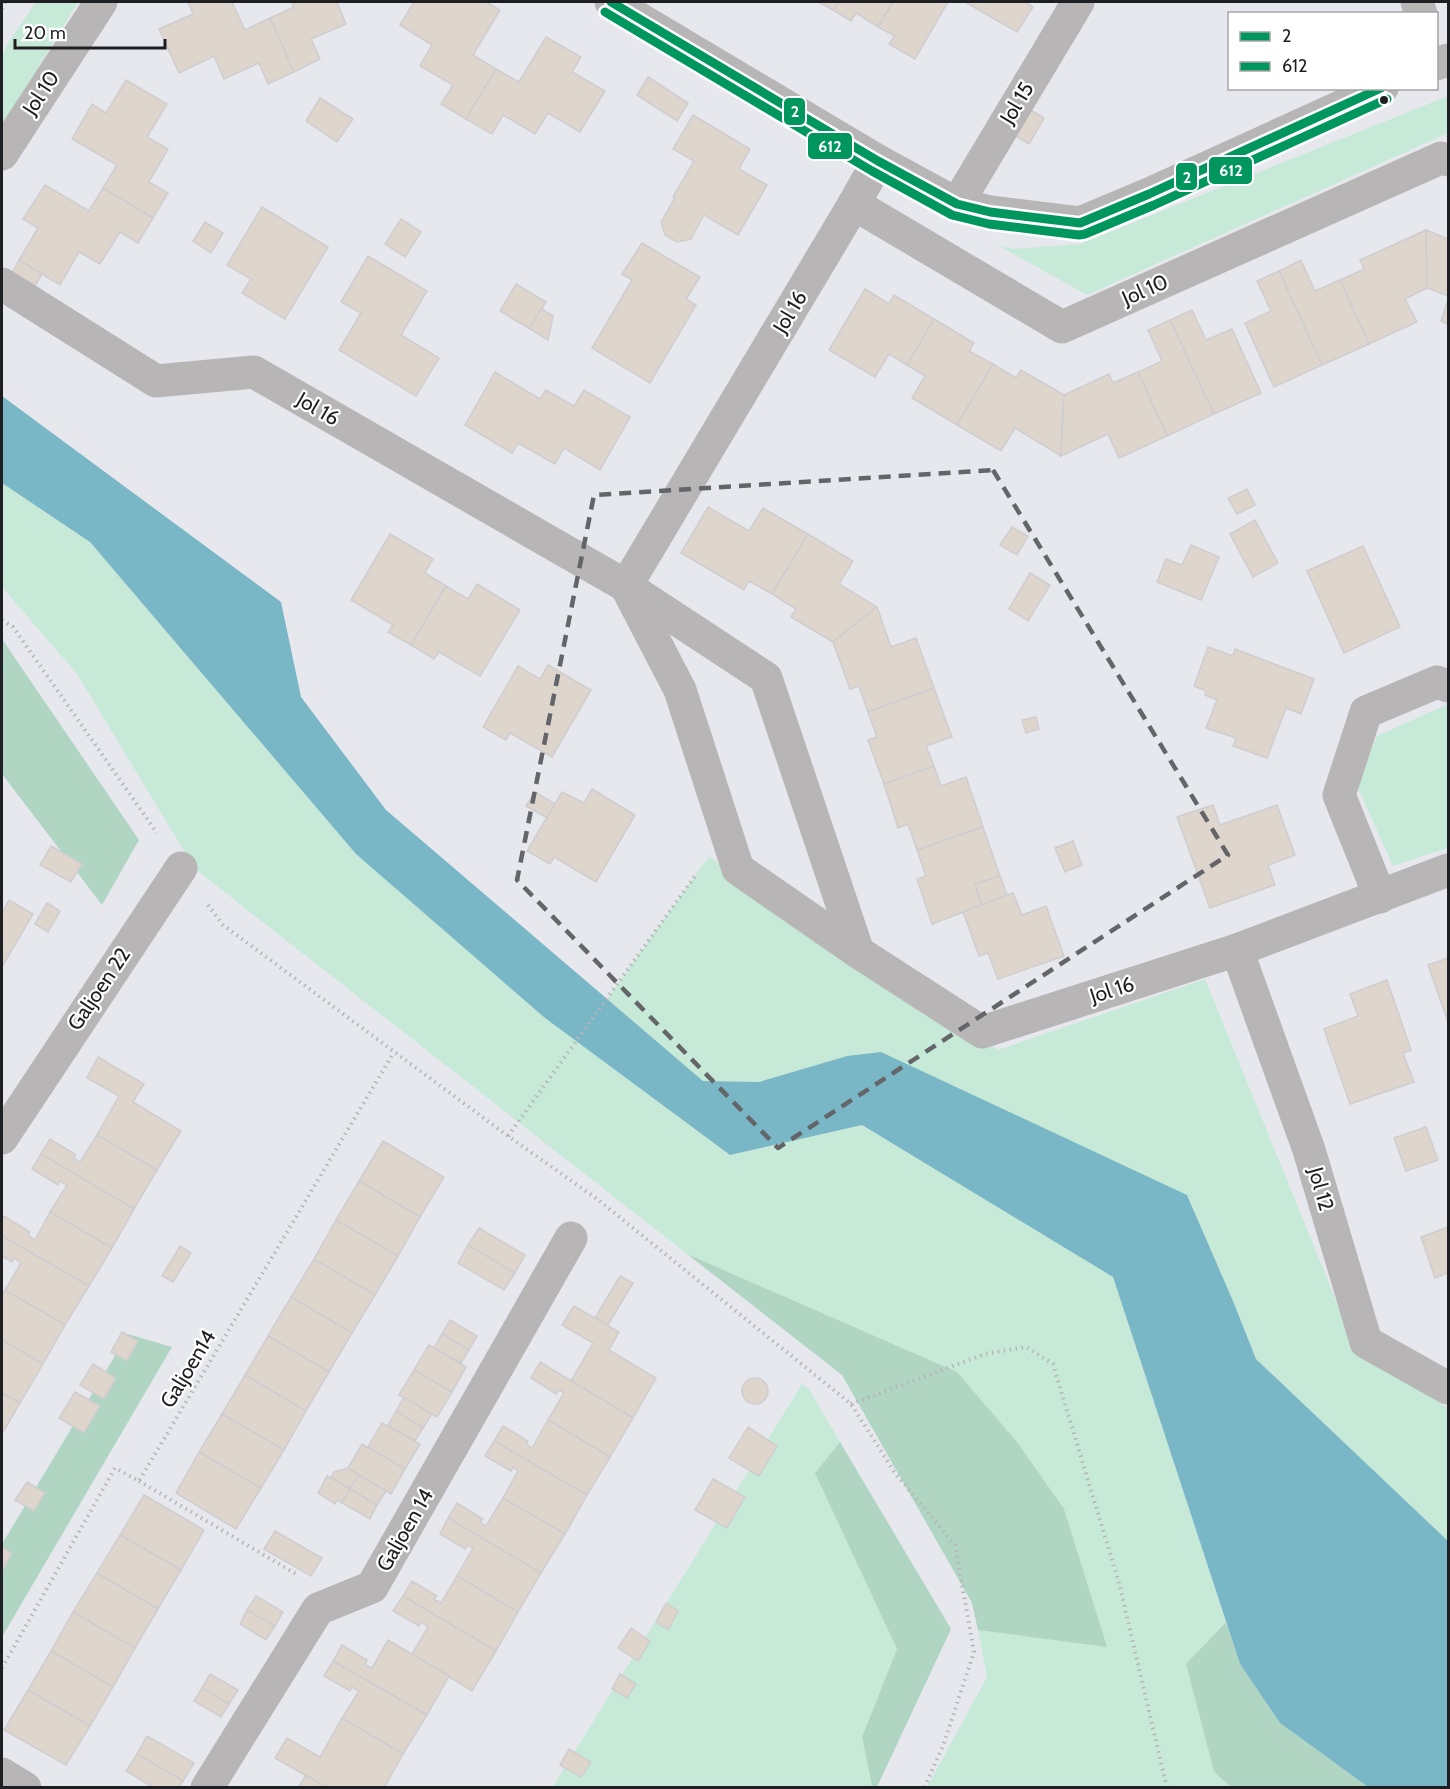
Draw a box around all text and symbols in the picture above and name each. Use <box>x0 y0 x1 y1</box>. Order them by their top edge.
scale bar <box>15 12 165 50</box>
legend <box>1228 12 1438 90</box>
text: 20 m <box>24 22 66 44</box>
text: 2 <box>1282 25 1291 47</box>
text: 612 <box>1282 55 1307 77</box>
street label: Jol 10 <box>17 66 64 120</box>
street label: Jol 15 <box>994 77 1039 129</box>
unlabelled marker <box>1378 94 1390 106</box>
line badge: 2 <box>783 97 806 126</box>
text: 2 <box>791 102 799 121</box>
line badge: 612 <box>807 132 853 160</box>
text: 612 <box>818 137 842 156</box>
line badge: 612 <box>1208 156 1253 185</box>
text: 612 <box>1219 161 1243 180</box>
line badge: 2 <box>1175 162 1198 191</box>
text: 2 <box>1183 168 1191 187</box>
street label: Jol 10 <box>1117 268 1172 311</box>
street label: Jol 16 <box>767 286 812 338</box>
street label: Jol 16 <box>292 386 344 431</box>
street label: Galjoen 22 <box>62 943 136 1035</box>
street label: Jol 16 <box>1086 971 1137 1009</box>
street label: Jol 12 <box>1303 1163 1340 1214</box>
street label: Galjoen14 <box>155 1325 221 1413</box>
street label: Galjoen 14 <box>371 1484 439 1576</box>

